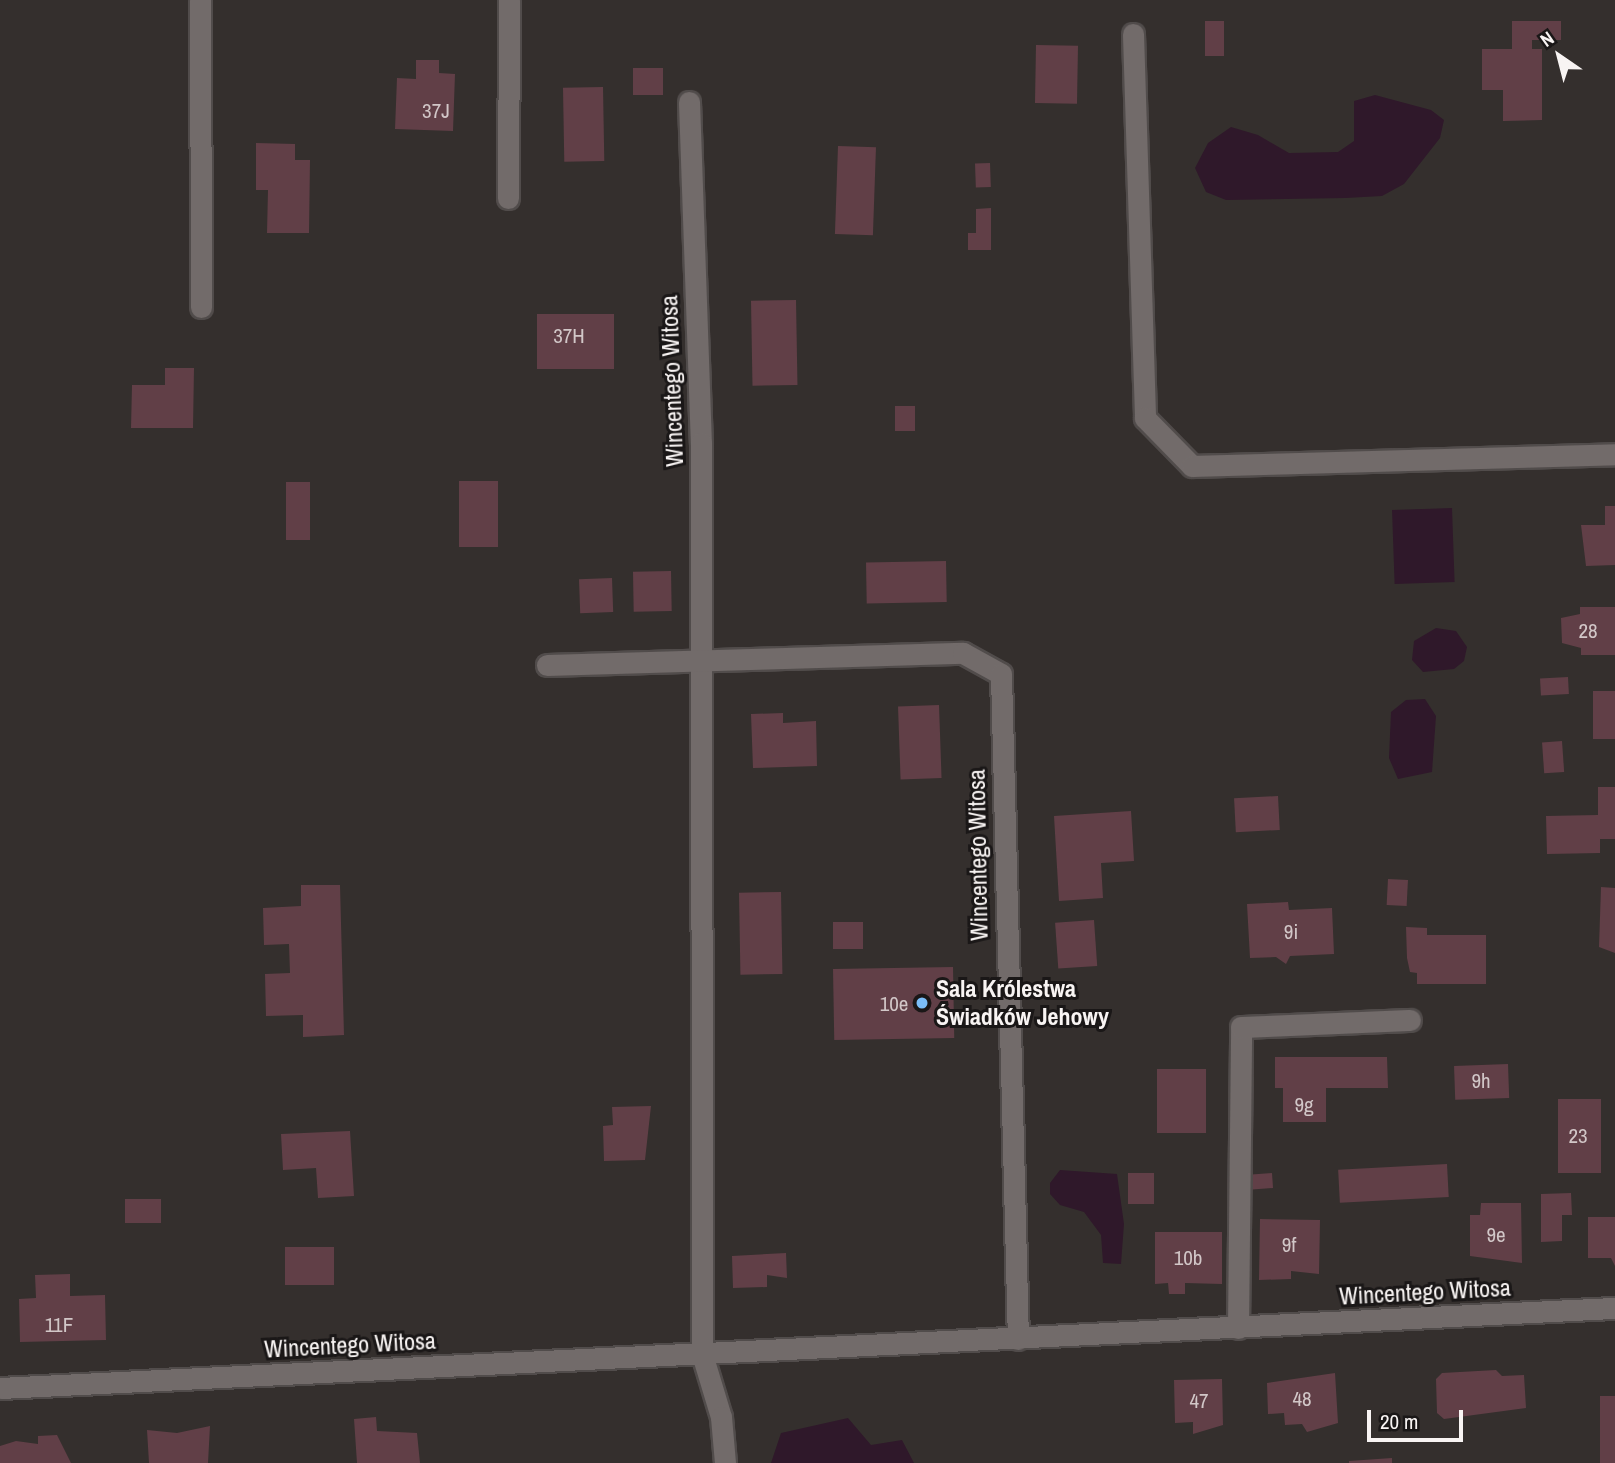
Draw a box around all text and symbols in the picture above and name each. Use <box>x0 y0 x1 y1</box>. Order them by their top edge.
north arrow <box>1524 21 1594 91</box>
text: N <box>1535 25 1559 53</box>
house number: 37J <box>422 98 450 124</box>
street label: Wincentego Witosa <box>655 295 689 467</box>
house number: 37H <box>553 323 585 349</box>
house number: 28 <box>1578 618 1598 644</box>
street label: Wincentego Witosa <box>962 769 994 941</box>
house number: 9i <box>1284 919 1298 945</box>
place label: Sala Królestwa Świadków Jehowy <box>936 975 1109 1031</box>
house number: 10e <box>880 991 908 1017</box>
marker: Sala Królestwa Świadków Jehowy <box>914 995 930 1011</box>
house number: 9h <box>1471 1068 1491 1094</box>
house number: 9g <box>1294 1092 1314 1118</box>
house number: 23 <box>1568 1123 1588 1149</box>
house number: 9e <box>1486 1222 1506 1248</box>
house number: 9f <box>1282 1232 1296 1258</box>
house number: 10b <box>1174 1245 1202 1271</box>
street label: Wincentego Witosa <box>1338 1273 1512 1311</box>
house number: 11F <box>45 1312 73 1338</box>
street label: Wincentego Witosa <box>263 1326 437 1364</box>
house number: 48 <box>1292 1386 1312 1412</box>
house number: 47 <box>1189 1388 1209 1414</box>
scale bar <box>1370 1396 1466 1440</box>
text: 20 m <box>1380 1407 1418 1436</box>

